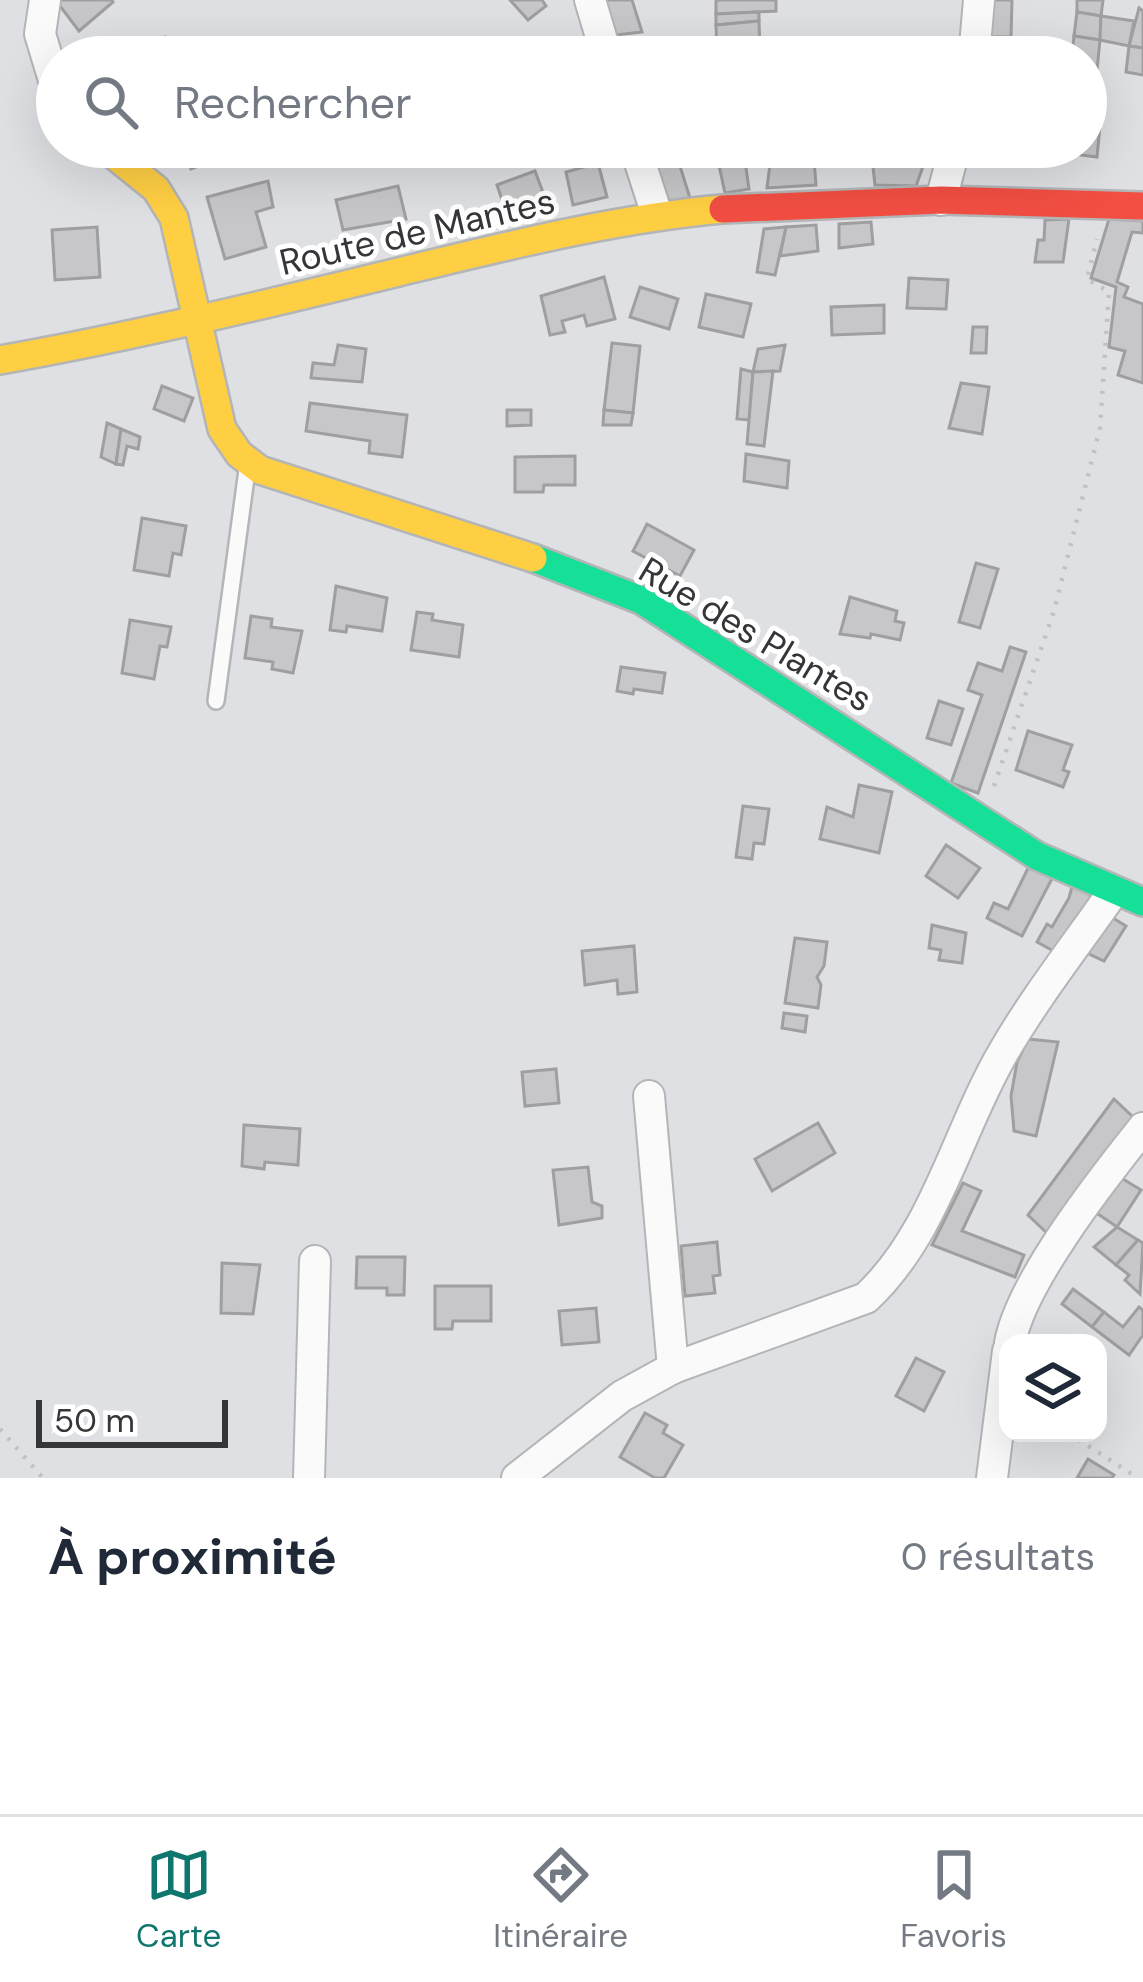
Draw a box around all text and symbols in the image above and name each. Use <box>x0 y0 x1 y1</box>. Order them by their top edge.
search box <box>36 36 1107 168</box>
icon: search <box>78 69 144 135</box>
text: Rechercher <box>174 73 412 132</box>
street label: Route de Mantes <box>275 177 559 286</box>
street label: Rue des Plantes <box>630 546 881 723</box>
map controls <box>999 1334 1107 1442</box>
button: layers <box>999 1334 1107 1442</box>
scale bar <box>36 1394 228 1447</box>
text: 50 m <box>54 1399 135 1442</box>
text: À proximité <box>48 1523 337 1590</box>
text: 0 résultats <box>901 1531 1095 1582</box>
tab: Carte <box>136 1842 221 1957</box>
tab: Itinéraire <box>493 1842 628 1957</box>
tab: Favoris <box>900 1842 1007 1957</box>

